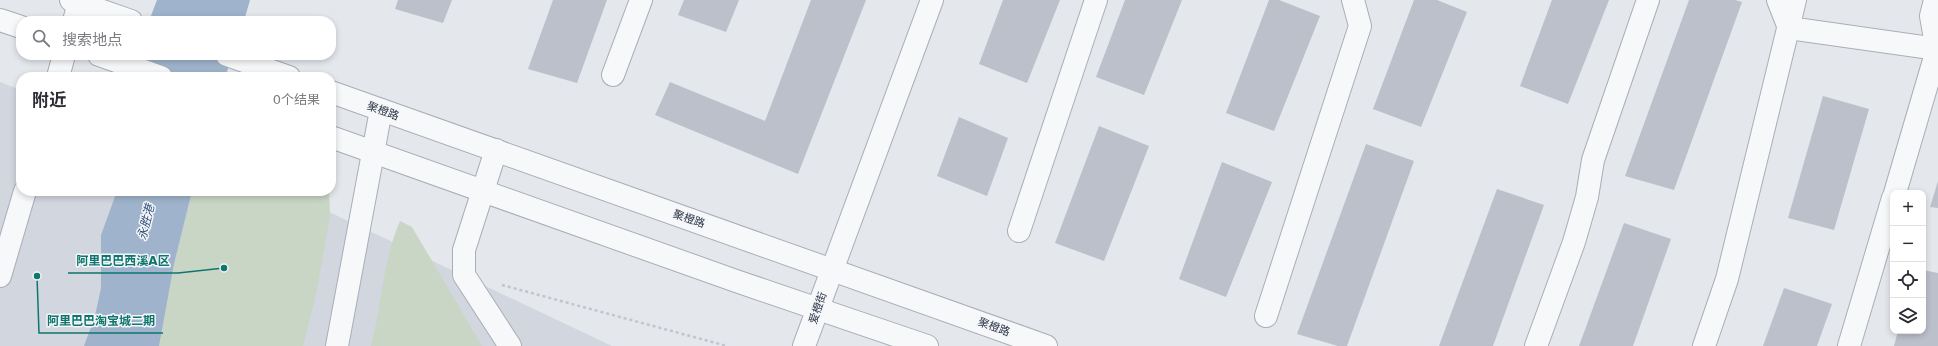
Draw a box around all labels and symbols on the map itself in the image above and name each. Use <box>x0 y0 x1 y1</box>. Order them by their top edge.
street label: 聚橙路 <box>365 99 401 123</box>
water label: 永胜港 <box>135 201 158 241</box>
street label: 聚橙路 <box>671 207 707 231</box>
callout: 阿里巴巴西溪A区 <box>68 249 178 273</box>
text: 阿里巴巴西溪A区 <box>76 254 170 268</box>
street label: 爱橙街 <box>806 290 830 326</box>
callout: 阿里巴巴淘宝城二期 <box>39 309 163 333</box>
text: 阿里巴巴淘宝城二期 <box>47 314 155 328</box>
street label: 聚橙路 <box>976 315 1012 339</box>

